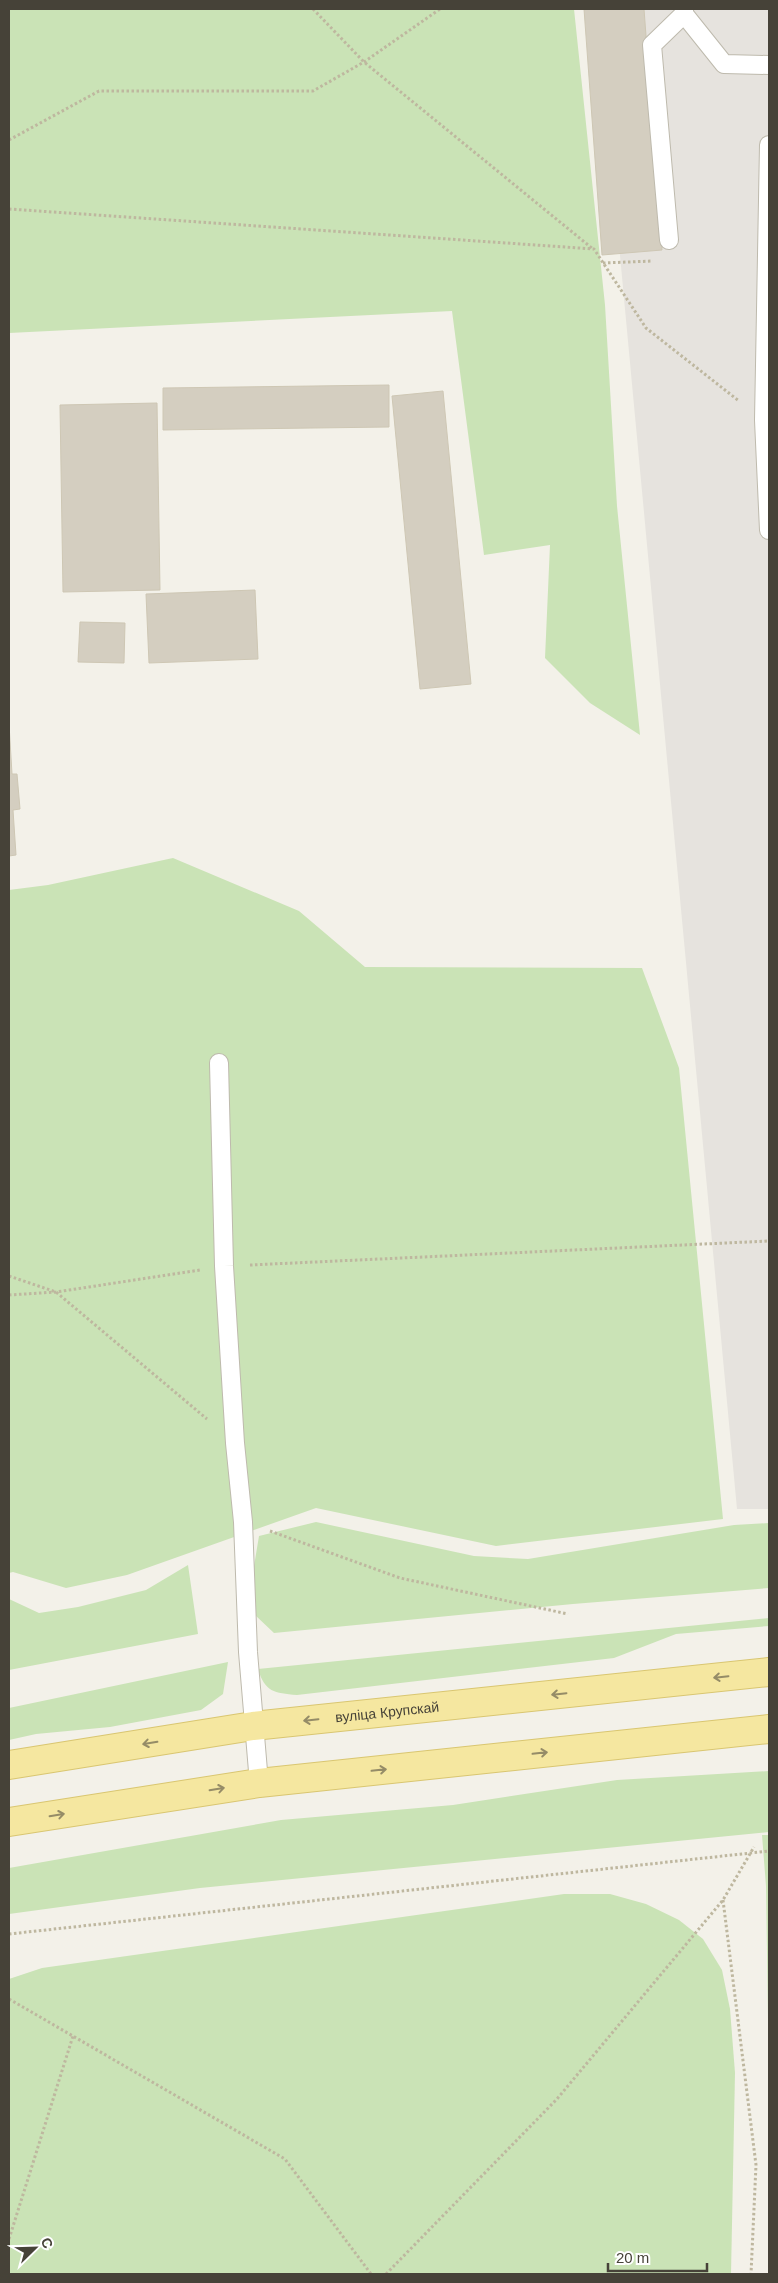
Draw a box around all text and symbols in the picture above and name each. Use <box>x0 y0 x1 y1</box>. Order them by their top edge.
one-way arrow <box>713 1672 729 1682</box>
one-way arrow <box>551 1689 567 1699</box>
street label: вуліца Крупскай <box>334 1699 440 1725</box>
one-way arrow <box>303 1715 319 1725</box>
one-way arrow <box>142 1738 158 1748</box>
one-way arrow <box>532 1748 548 1758</box>
one-way arrow <box>370 1765 386 1775</box>
one-way arrow <box>209 1784 225 1794</box>
one-way arrow <box>49 1809 65 1819</box>
north arrow <box>10 2223 60 2273</box>
text: С <box>38 2235 56 2251</box>
scale bar <box>608 2240 707 2272</box>
text: 20 m <box>616 2249 649 2266</box>

